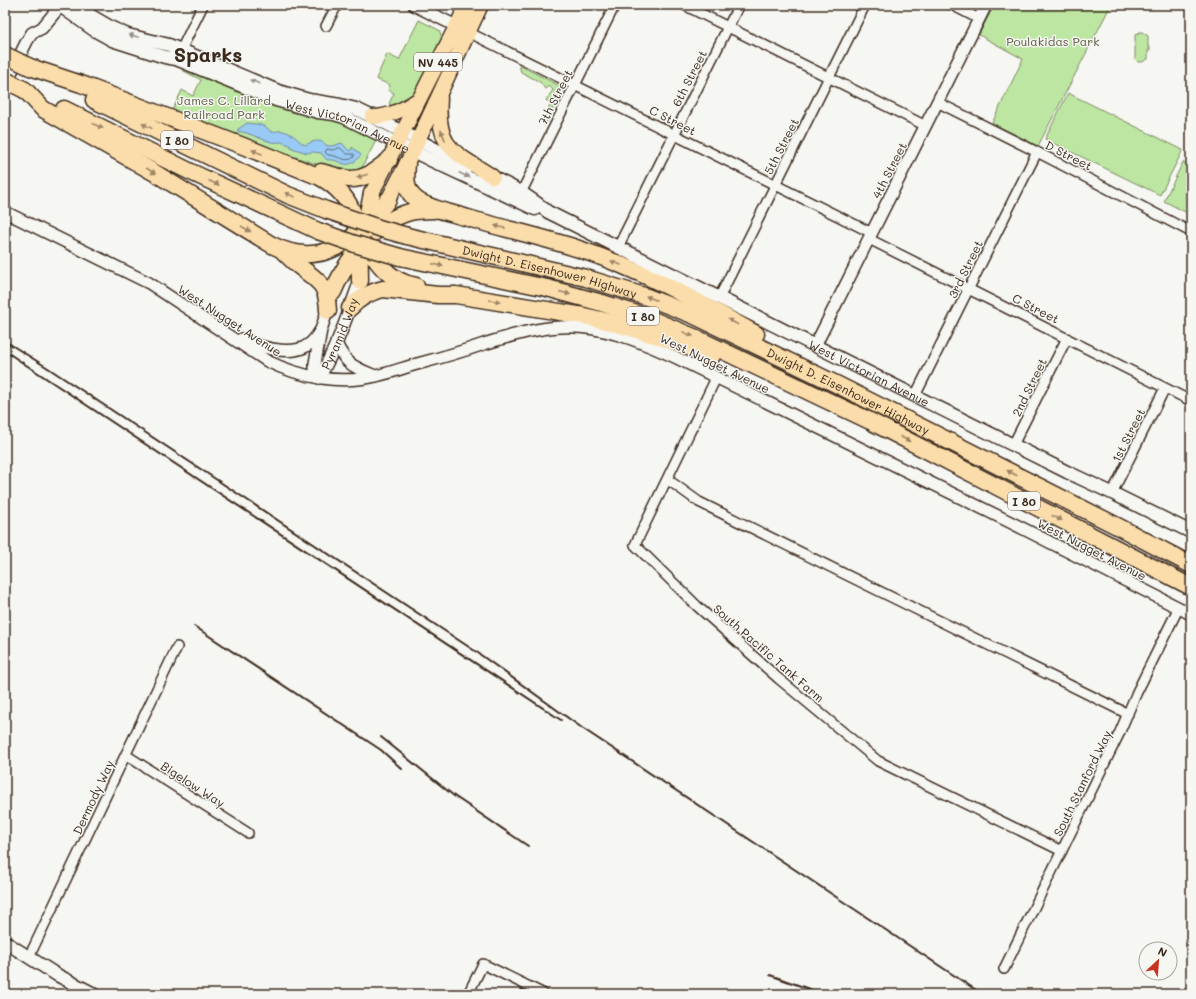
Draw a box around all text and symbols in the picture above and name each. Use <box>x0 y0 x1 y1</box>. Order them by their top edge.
one-way arrow <box>128 33 140 39</box>
park label: Poulakidas Park <box>1006 33 1100 49</box>
district label: Sparks <box>174 41 242 67</box>
street label: 6th Street <box>668 47 710 109</box>
road number: NV 445 <box>414 53 462 71</box>
street label: 7th Street <box>534 66 576 128</box>
one-way arrow <box>250 79 261 85</box>
park label: James C. Lillard Railroad Park <box>177 92 271 122</box>
street label: West Victorian Avenue <box>283 95 413 156</box>
street label: C Street <box>647 101 699 139</box>
street label: 5th Street <box>760 115 802 177</box>
one-way arrow <box>92 123 103 129</box>
one-way arrow <box>142 123 153 129</box>
one-way arrow <box>440 128 446 140</box>
road number: I 80 <box>161 131 193 149</box>
street label: D Street <box>1043 136 1095 174</box>
street label: 4th Street <box>868 139 910 201</box>
one-way arrow <box>250 148 262 154</box>
one-way arrow <box>145 168 157 175</box>
one-way arrow <box>458 172 469 178</box>
one-way arrow <box>356 174 368 180</box>
one-way arrow <box>209 180 220 186</box>
one-way arrow <box>284 192 295 198</box>
one-way arrow <box>494 223 506 229</box>
one-way arrow <box>240 225 252 232</box>
street label: 3rd Street <box>944 237 986 301</box>
street label: Dwight D. Eisenhower Highway <box>461 241 639 301</box>
one-way arrow <box>609 259 621 265</box>
one-way arrow <box>432 263 444 269</box>
street label: West Nugget Avenue <box>175 281 285 359</box>
street label: C Street <box>1010 289 1062 327</box>
one-way arrow <box>559 290 571 296</box>
one-way arrow <box>644 295 656 301</box>
street label: Pyramid Way <box>317 296 361 372</box>
one-way arrow <box>489 298 501 304</box>
road number: I 80 <box>627 307 659 325</box>
one-way arrow <box>727 318 739 325</box>
street label: West Nugget Avenue <box>657 329 773 397</box>
one-way arrow <box>683 332 695 338</box>
street label: West Victorian Avenue <box>806 336 932 410</box>
street label: Dwight D. Eisenhower Highway <box>764 344 932 438</box>
street label: 2nd Street <box>1008 355 1050 419</box>
street label: 1st Street <box>1108 405 1148 465</box>
one-way arrow <box>899 436 910 442</box>
one-way arrow <box>1006 470 1018 476</box>
road number: I 80 <box>1008 492 1040 510</box>
street label: West Nugget Avenue <box>1035 515 1149 583</box>
one-way arrow <box>1052 515 1063 521</box>
street label: South Pacific Tank Farm <box>710 600 828 706</box>
street label: South Stanford Way <box>1049 727 1115 839</box>
street label: Dermody Way <box>69 757 117 837</box>
street label: Bigelow Way <box>158 757 228 811</box>
north arrow <box>1138 941 1178 981</box>
text: N <box>1156 943 1170 960</box>

